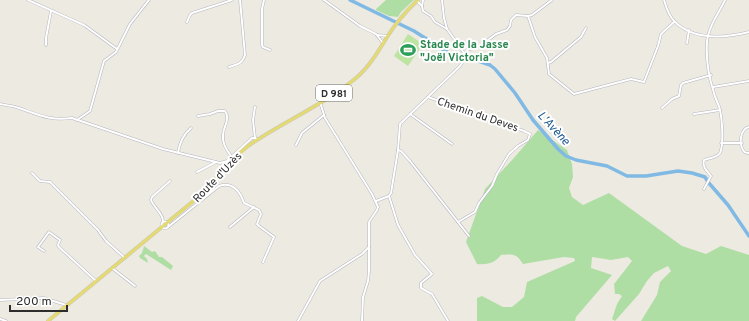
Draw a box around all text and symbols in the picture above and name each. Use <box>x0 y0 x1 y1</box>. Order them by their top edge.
place label: Stade de la Jasse "Joël Victoria" <box>420 38 509 65</box>
sports icon: Stade de la Jasse "Joël Victoria" <box>399 41 417 59</box>
road number: D 981 <box>316 85 352 101</box>
street label: Chemin du Deves <box>435 94 520 135</box>
water label: L'Avène <box>533 108 574 150</box>
street label: Route d'Uzès <box>190 150 245 206</box>
scale bar <box>10 287 67 313</box>
text: 200 m <box>16 294 52 310</box>

